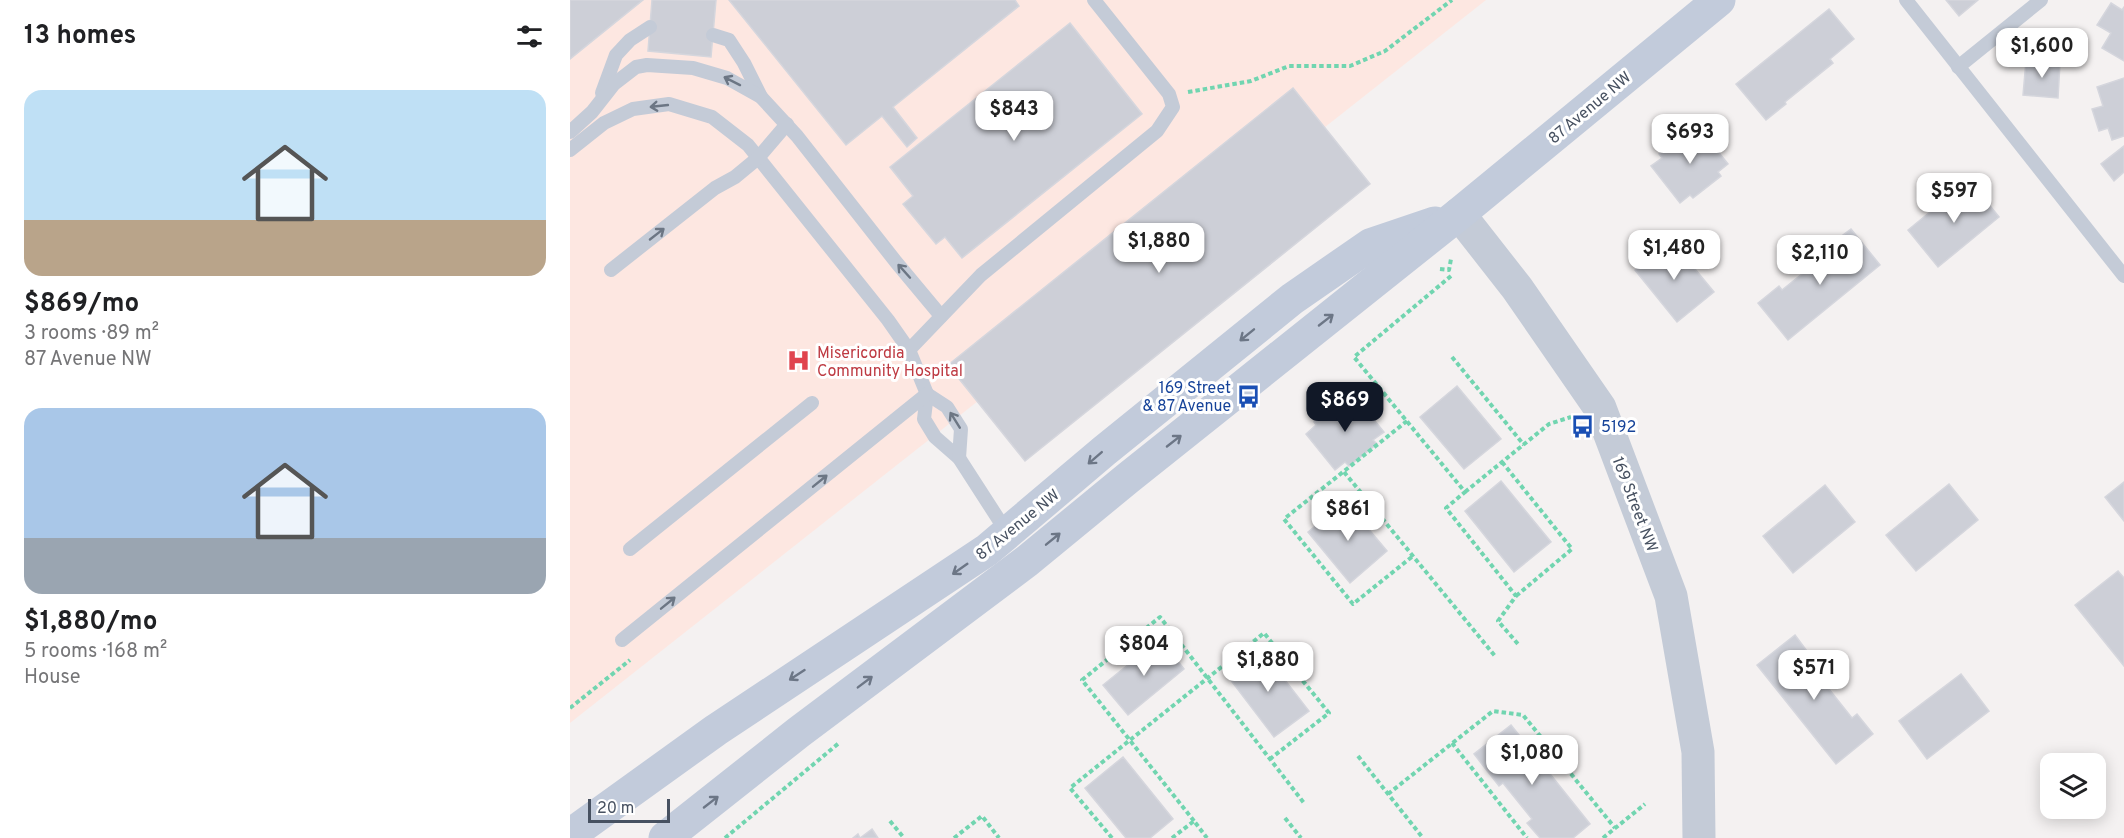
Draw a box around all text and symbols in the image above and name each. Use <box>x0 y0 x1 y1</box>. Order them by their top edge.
text: 13 homes <box>24 20 136 53</box>
icon: filters <box>513 20 546 53</box>
pin: $1,600 <box>1993 28 2091 79</box>
text: $1,600 <box>2010 34 2074 60</box>
street label: 87 Avenue NW <box>1545 68 1636 149</box>
one-way arrow <box>724 75 742 87</box>
pin: $843 <box>978 91 1050 142</box>
text: $843 <box>989 97 1039 123</box>
one-way arrow <box>649 100 669 111</box>
pin: $693 <box>1654 114 1726 165</box>
text: $693 <box>1666 120 1714 146</box>
icon: home <box>231 129 339 237</box>
pin: $597 <box>1918 173 1990 224</box>
text: $597 <box>1931 179 1977 205</box>
pin: $1,880 <box>1110 223 1208 274</box>
one-way arrow <box>649 228 665 241</box>
text: $1,880 <box>1127 229 1191 255</box>
pin: $1,480 <box>1625 230 1723 281</box>
pin: $2,110 <box>1771 235 1869 286</box>
text: $1,480 <box>1642 236 1706 262</box>
text: $2,110 <box>1791 241 1849 267</box>
one-way arrow <box>897 264 911 279</box>
text: $869/mo <box>24 288 139 321</box>
one-way arrow <box>1318 313 1334 326</box>
text: 3 rooms · 89 m² <box>24 321 159 347</box>
one-way arrow <box>1239 329 1255 342</box>
place label: Misericordia Community Hospital <box>817 344 963 382</box>
text: 87 Avenue NW <box>24 347 152 373</box>
hospital icon: Misericordia Community Hospital <box>786 348 812 374</box>
place label: 169 Street & 87 Avenue <box>1142 379 1231 417</box>
pin: $869 <box>1309 382 1381 433</box>
bus stop icon: 169 Street & 87 Avenue <box>1236 383 1262 409</box>
text: $869 <box>1320 388 1370 414</box>
one-way arrow <box>949 412 961 429</box>
bus stop icon: 5192 <box>1570 413 1596 439</box>
place label: 5192 <box>1601 418 1636 438</box>
one-way arrow <box>1165 435 1181 448</box>
icon: home <box>231 447 339 555</box>
one-way arrow <box>1088 451 1103 465</box>
street label: 169 Street NW <box>1607 454 1662 555</box>
one-way arrow <box>812 475 828 488</box>
street label: 87 Avenue NW <box>972 486 1064 566</box>
pin: $861 <box>1312 491 1384 542</box>
text: $861 <box>1326 497 1370 523</box>
one-way arrow <box>1045 532 1061 545</box>
one-way arrow <box>953 563 969 575</box>
one-way arrow <box>660 597 676 610</box>
text: $1,880/mo <box>24 606 158 639</box>
pin: $804 <box>1108 626 1180 677</box>
text: $804 <box>1119 632 1169 658</box>
text: 5 rooms · 168 m² <box>24 639 167 665</box>
pin: $1,880 <box>1219 642 1317 693</box>
text: $1,880 <box>1236 648 1300 674</box>
pin: $571 <box>1778 650 1850 701</box>
text: $571 <box>1792 656 1836 682</box>
text: House <box>24 665 80 691</box>
one-way arrow <box>789 669 806 681</box>
one-way arrow <box>856 676 872 688</box>
pin: $1,080 <box>1483 735 1581 786</box>
text: $1,080 <box>1500 741 1564 767</box>
map controls <box>2040 753 2106 819</box>
button: layers <box>2040 753 2106 819</box>
one-way arrow <box>702 795 718 808</box>
scale bar <box>588 796 670 824</box>
text: 20 m <box>597 799 634 819</box>

